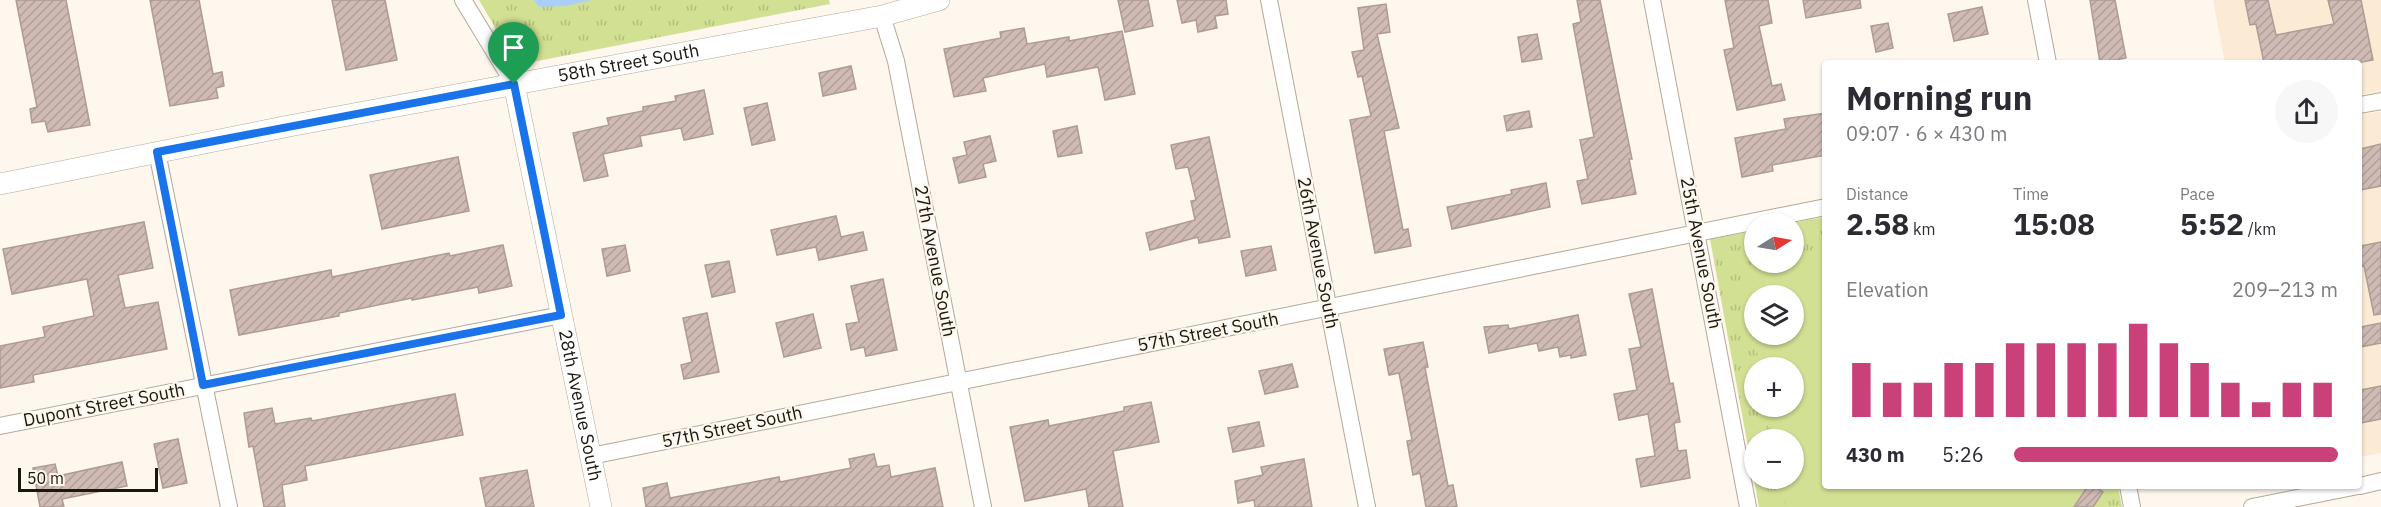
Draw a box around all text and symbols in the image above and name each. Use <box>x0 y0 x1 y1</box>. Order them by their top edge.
pin <box>488 22 539 84</box>
icon: arrive <box>497 31 530 64</box>
street label: 58th Street South <box>556 38 701 87</box>
text: Morning run <box>1846 76 2032 119</box>
button: share <box>2275 80 2338 143</box>
text: 09:07 · 6 × 430 m <box>1846 120 2007 147</box>
street label: 26th Avenue South <box>1293 175 1344 331</box>
street label: 25th Avenue South <box>1676 175 1727 331</box>
street label: 27th Avenue South <box>910 183 961 339</box>
text: Distance <box>1846 184 1908 204</box>
text: Time <box>2013 184 2049 204</box>
text: Pace <box>2180 184 2215 204</box>
text: 2.58 <box>1846 204 1909 243</box>
text: 15:08 <box>2013 204 2095 243</box>
text: 5:52 <box>2180 204 2244 243</box>
north arrow <box>1744 213 1804 273</box>
map controls <box>1744 213 1804 489</box>
text: km <box>1909 219 1936 239</box>
text: /km <box>2244 219 2276 239</box>
text: Elevation <box>1846 276 1929 303</box>
text: 209–213 m <box>2232 276 2338 303</box>
button: layers <box>1744 285 1804 345</box>
street label: 57th Street South <box>1135 307 1280 356</box>
street label: 28th Avenue South <box>554 327 607 483</box>
button: + <box>1744 357 1804 417</box>
street label: Dupont Street South <box>21 378 187 431</box>
street label: 57th Street South <box>659 400 804 453</box>
button: − <box>1744 429 1804 489</box>
text: 430 m <box>1846 441 1905 468</box>
text: 5:26 <box>1942 441 1984 468</box>
scale bar <box>18 465 158 492</box>
text: 50 m <box>27 468 64 488</box>

